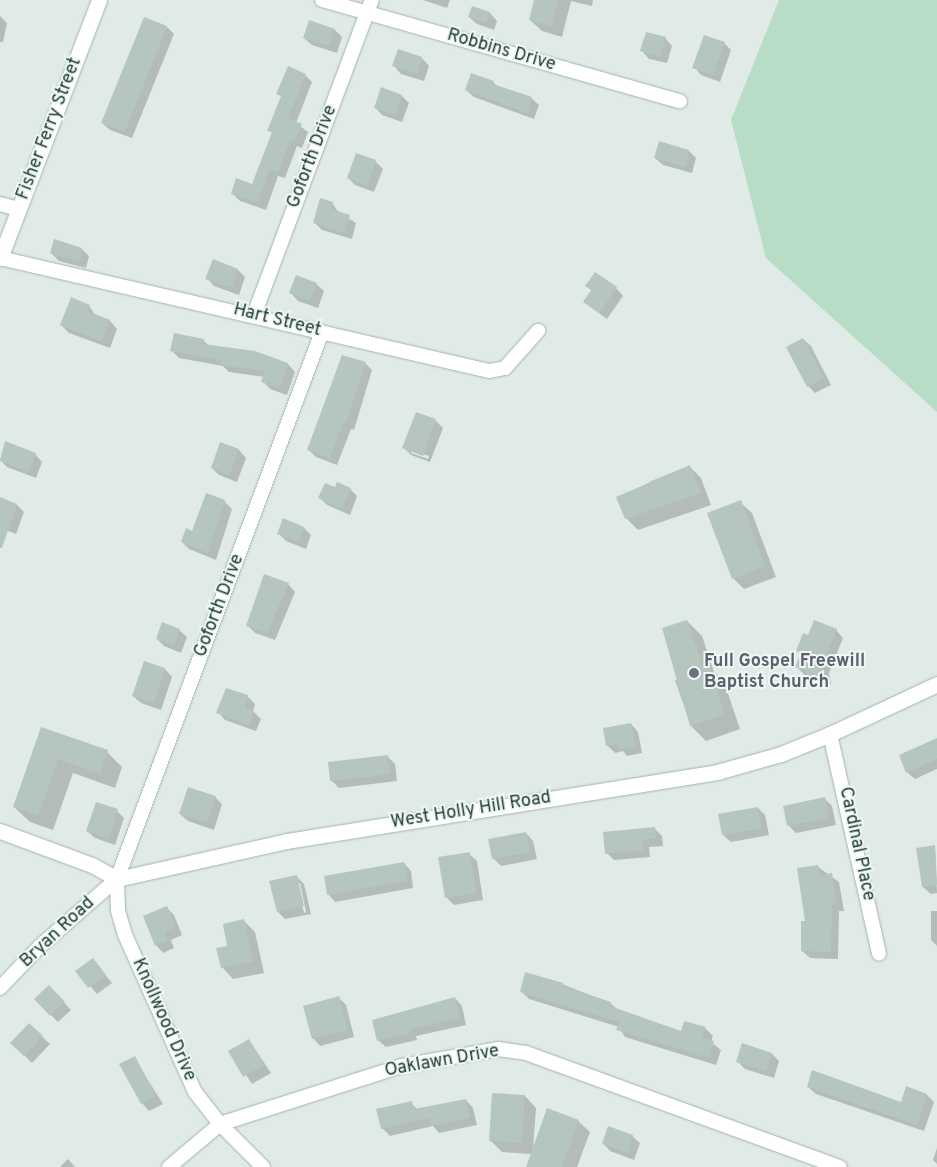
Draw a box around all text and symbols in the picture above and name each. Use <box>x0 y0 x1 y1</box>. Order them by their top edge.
street label: Robbins Drive <box>444 25 558 77</box>
street label: Fisher Ferry Street <box>13 55 87 203</box>
street label: Goforth Drive <box>283 102 343 212</box>
street label: Hart Street <box>231 300 323 342</box>
street label: Goforth Drive <box>190 551 250 661</box>
place label: Full Gospel Freewill Baptist Church <box>704 652 865 694</box>
marker: Full Gospel Freewill Baptist Church <box>688 667 700 679</box>
street label: Cardinal Place <box>833 785 879 903</box>
street label: West Holly Hill Road <box>389 788 553 834</box>
street label: Bryan Road <box>16 893 100 973</box>
street label: Knollwood Drive <box>126 955 200 1085</box>
street label: Oaklawn Drive <box>383 1041 501 1083</box>

